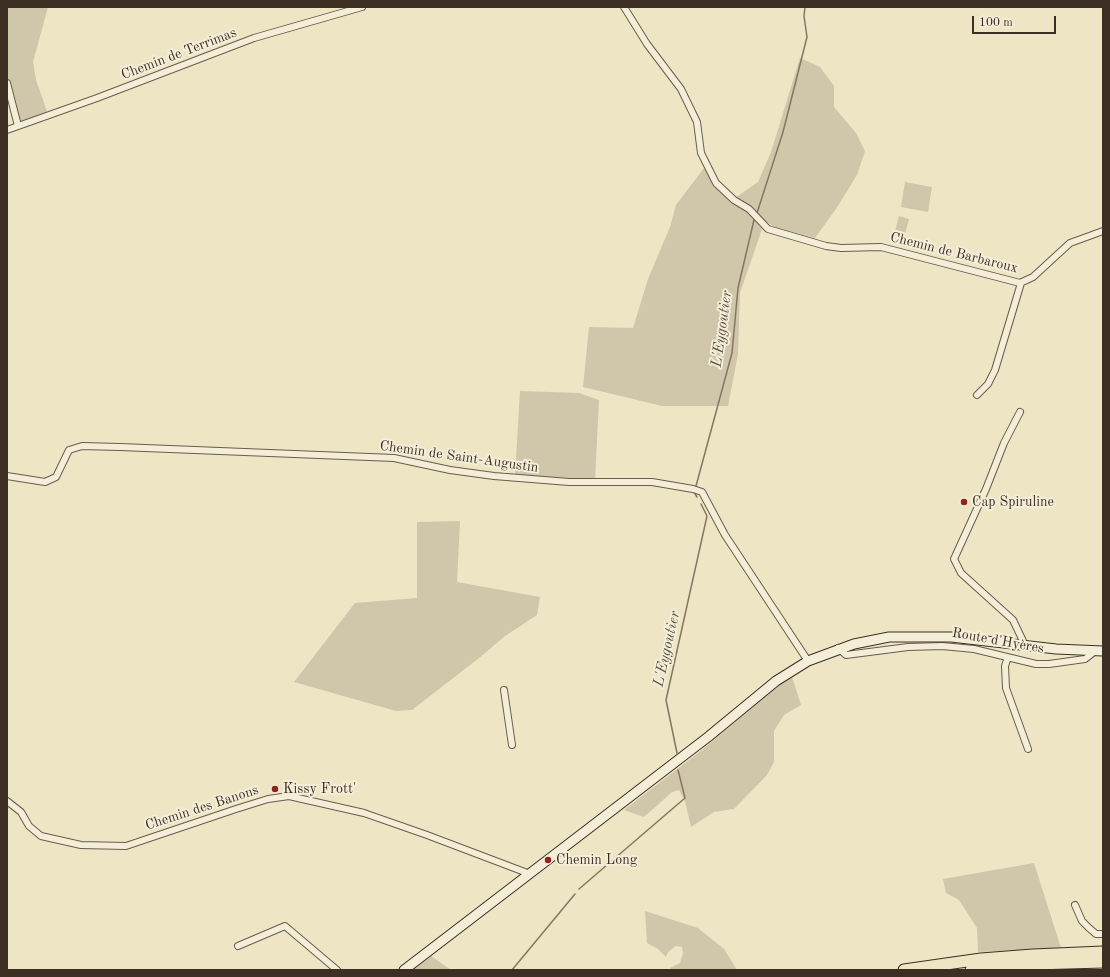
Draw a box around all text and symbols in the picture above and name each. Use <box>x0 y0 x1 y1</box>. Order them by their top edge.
scale bar <box>974 8 1058 34</box>
text: 100 m <box>979 17 1013 29</box>
street label: Chemin de Terrimas <box>119 24 239 84</box>
street label: Chemin de Barbaroux <box>888 229 1020 277</box>
water label: L'Eygoutier <box>708 290 736 368</box>
street label: Chemin de Saint-Augustin <box>379 438 539 476</box>
place label: Cap Spiruline <box>972 494 1054 510</box>
marker: Cap Spiruline <box>959 497 969 507</box>
water label: L'Eygoutier <box>650 609 684 689</box>
street label: Route d'Hyères <box>951 625 1045 657</box>
place label: Kissy Frott' <box>283 781 356 797</box>
street label: Chemin des Banons <box>143 782 261 834</box>
marker: Kissy Frott' <box>270 784 280 794</box>
place label: Chemin Long <box>556 852 637 868</box>
marker: Chemin Long <box>543 855 553 865</box>

